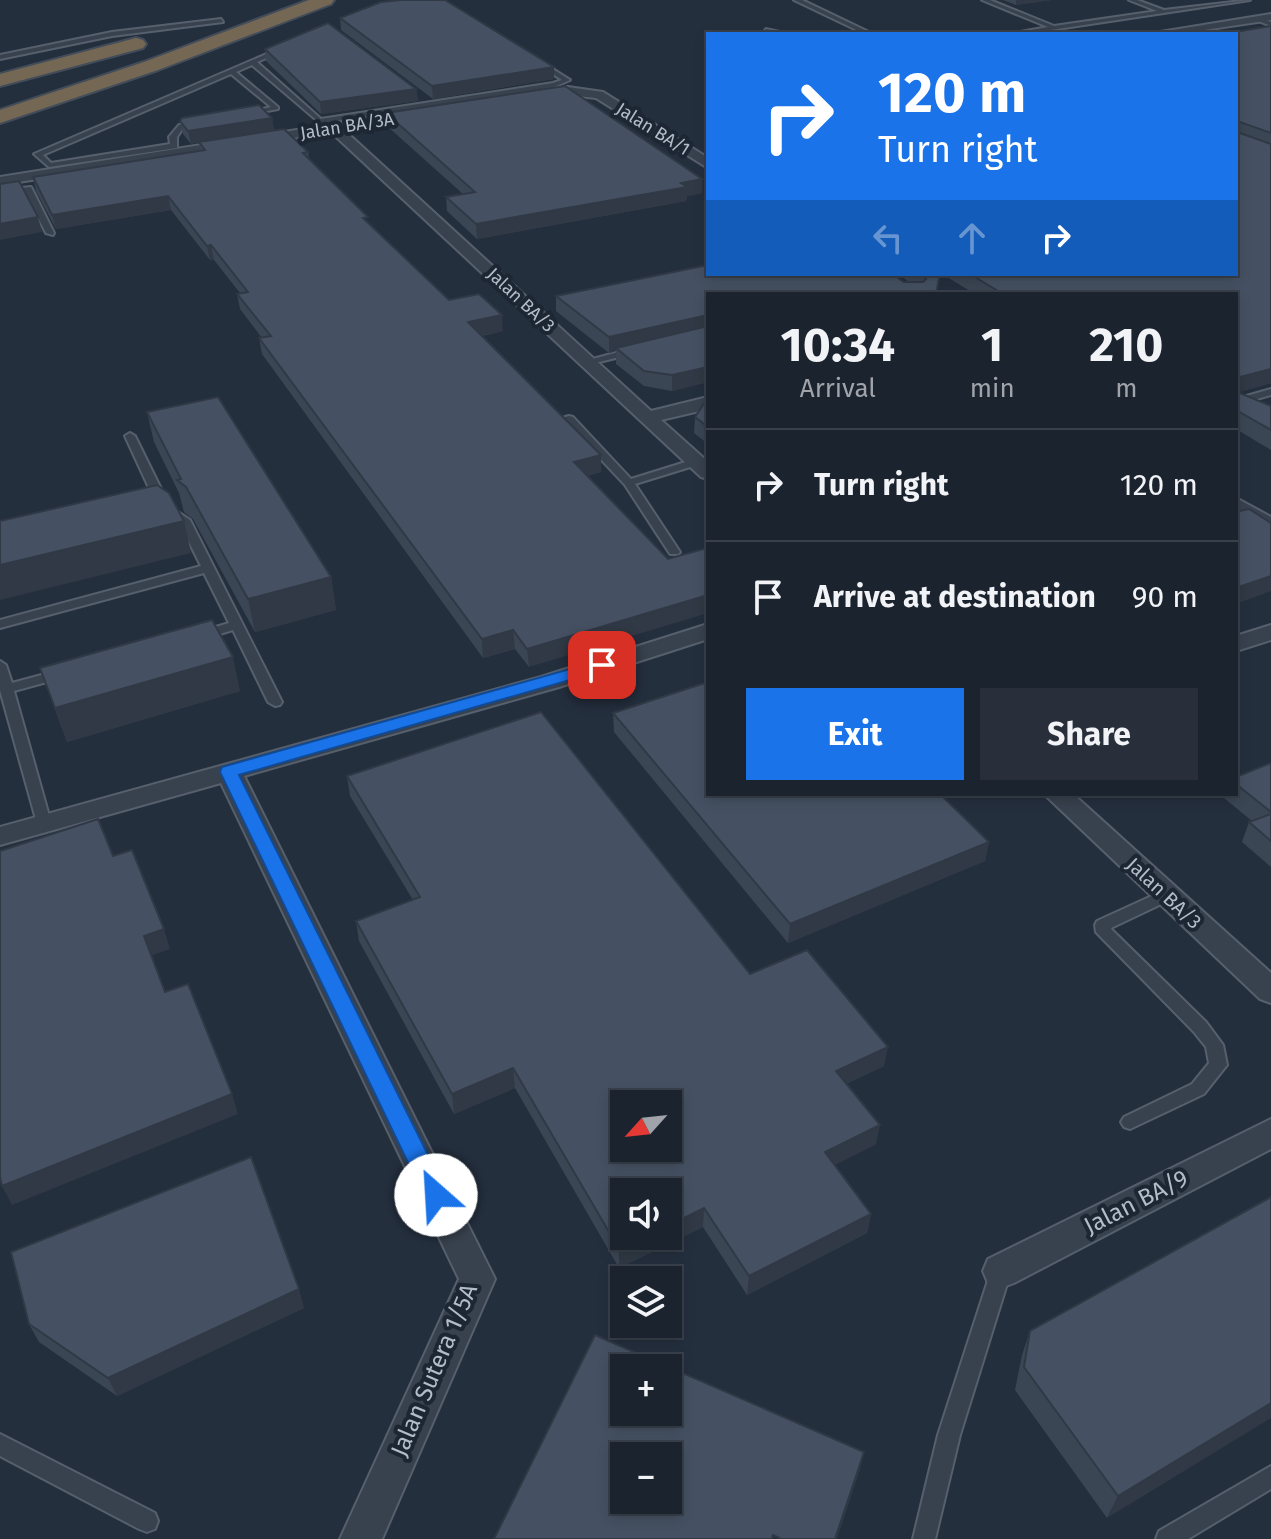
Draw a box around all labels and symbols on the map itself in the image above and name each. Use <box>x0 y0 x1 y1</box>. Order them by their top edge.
street label: Jalan BA/1 <box>612 98 694 160</box>
street label: Jalan BA/3A <box>299 108 396 144</box>
street label: Jalan BA/3 <box>483 263 559 337</box>
pin <box>568 631 636 699</box>
street label: Jalan BA/3 <box>1122 852 1206 934</box>
north arrow <box>610 1090 682 1162</box>
position arrow <box>394 1153 478 1237</box>
street label: Jalan BA/9 <box>1079 1164 1193 1240</box>
street label: Jalan Sutera 1/5A <box>385 1279 483 1461</box>

